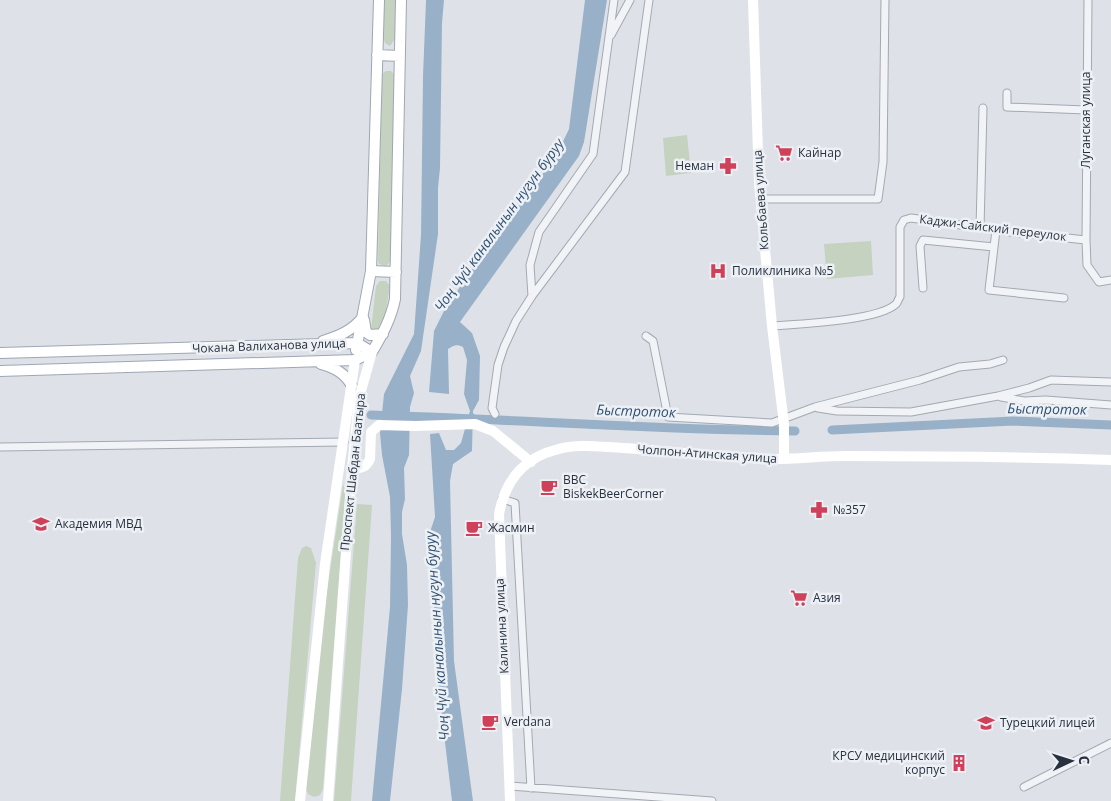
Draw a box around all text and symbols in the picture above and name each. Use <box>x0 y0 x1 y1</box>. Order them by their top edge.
street label: Луганская улица <box>1077 72 1094 168</box>
water label: Чоң Чүй каналынын нугун буруу <box>429 133 569 315</box>
supermarket icon: Кайнар <box>774 143 794 163</box>
place label: Кайнар <box>798 144 841 161</box>
street label: Кольбаева улица <box>749 149 772 251</box>
pharmacy icon: Неман <box>718 156 738 176</box>
place label: Неман <box>675 157 714 174</box>
street label: Каджи-Сайский переулок <box>919 210 1068 245</box>
hospital icon: Поликлиника №5 <box>708 261 728 281</box>
place label: Поликлиника №5 <box>732 262 834 279</box>
street label: Чокана Валиханова улица <box>192 334 346 357</box>
street label: Проспект Шабдан Баатыра <box>336 392 369 552</box>
water label: Быстроток <box>1007 398 1088 419</box>
water label: Быстроток <box>596 400 677 421</box>
street label: Чолпон-Атинская улица <box>637 440 777 467</box>
place label: BBC BiskekBeerCorner <box>563 471 664 502</box>
cafe icon: BBC BiskekBeerCorner <box>539 477 559 497</box>
pharmacy icon: №357 <box>809 500 829 520</box>
place label: №357 <box>833 501 866 518</box>
school or university icon: Академия МВД <box>31 514 51 534</box>
place label: Академия МВД <box>55 515 142 532</box>
cafe icon: Жасмин <box>464 518 484 538</box>
place label: Жасмин <box>488 519 535 536</box>
water label: Чоң Чүй каналынын нугун буруу <box>420 529 453 741</box>
street label: Калинина улица <box>491 578 512 674</box>
supermarket icon: Азия <box>789 588 809 608</box>
place label: Азия <box>813 589 841 606</box>
cafe icon: Verdana <box>480 712 500 732</box>
place label: Verdana <box>504 713 551 730</box>
school or university icon: Турецкий лицей <box>976 713 996 733</box>
place label: Турецкий лицей <box>1000 714 1095 731</box>
north arrow <box>1046 736 1096 786</box>
place label: КРСУ медицинский корпус <box>832 747 945 778</box>
building icon: КРСУ медицинский корпус <box>949 753 969 773</box>
text: С <box>1075 755 1094 765</box>

